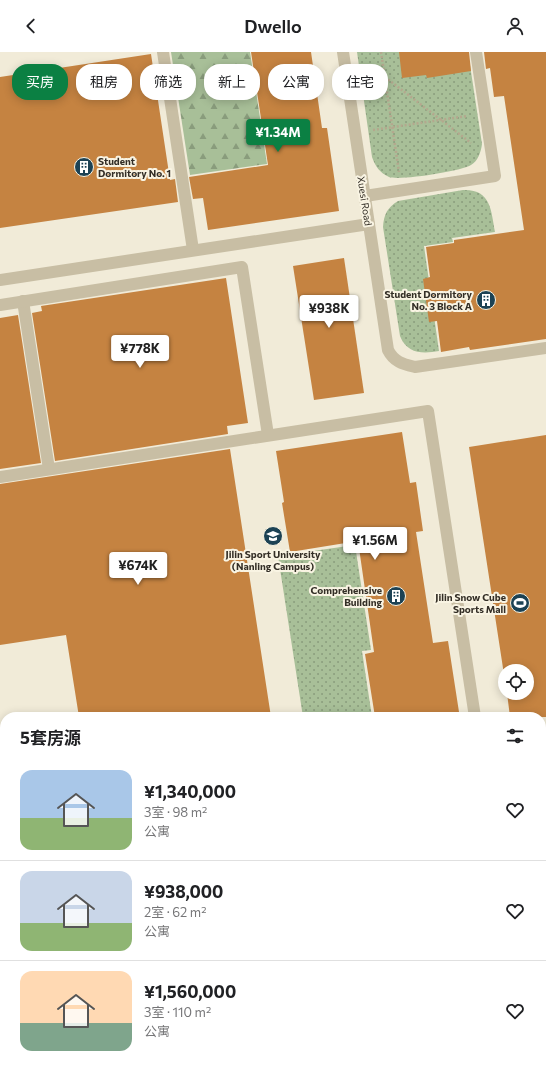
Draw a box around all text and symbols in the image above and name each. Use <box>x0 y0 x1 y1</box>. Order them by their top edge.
icon: back <box>20 15 42 37</box>
text: Dwello <box>244 15 302 37</box>
icon: person <box>504 15 526 37</box>
chip: 买房 <box>12 64 68 100</box>
chip: 租房 <box>76 64 132 100</box>
chip: 筛选 <box>140 64 196 100</box>
chip: 新上 <box>204 64 260 100</box>
chip: 公寓 <box>268 64 324 100</box>
chip: 住宅 <box>332 64 388 100</box>
pin: ¥1.34M <box>245 119 311 153</box>
text: ¥1.34M <box>255 124 301 140</box>
place label: Student Dormitory No. 1 <box>98 155 171 179</box>
building icon: Student Dormitory No. 1 <box>73 156 95 178</box>
street label: Xuesi Road <box>355 175 375 227</box>
place label: Student Dormitory No. 3 Block A <box>384 288 472 312</box>
building icon: Student Dormitory No. 3 Block A <box>475 289 497 311</box>
pin: ¥938K <box>301 295 357 329</box>
text: ¥938K <box>309 300 349 316</box>
pin: ¥778K <box>112 335 168 369</box>
text: ¥778K <box>120 340 160 356</box>
school or university icon: Jilin Sport University (Nanling Campus) <box>262 525 284 547</box>
pin: ¥1.56M <box>342 527 408 561</box>
text: ¥1.56M <box>352 532 398 548</box>
place label: Jilin Sport University (Nanling Campus) <box>226 548 321 572</box>
pin: ¥674K <box>110 552 166 586</box>
text: ¥674K <box>118 557 158 573</box>
place label: Comprehensive Building <box>311 584 382 608</box>
building icon: Comprehensive Building <box>385 585 407 607</box>
place label: Jilin Snow Cube Sports Mall <box>435 591 506 615</box>
sports icon: Jilin Snow Cube Sports Mall <box>509 592 531 614</box>
map controls <box>498 664 534 700</box>
button: locate <box>498 664 534 700</box>
icon: filters <box>504 725 526 747</box>
text: 5套房源 <box>20 727 81 748</box>
text: ¥1,340,000 <box>144 781 236 802</box>
icon: home <box>52 786 100 834</box>
icon: heart <box>504 799 526 821</box>
text: 3室 · 98 m² <box>144 804 207 820</box>
text: 公寓 <box>144 823 170 839</box>
text: ¥938,000 <box>144 881 223 902</box>
icon: home <box>52 887 100 935</box>
icon: heart <box>504 900 526 922</box>
text: 2室 · 62 m² <box>144 904 206 920</box>
text: 公寓 <box>144 923 170 939</box>
text: ¥1,560,000 <box>144 981 236 1002</box>
icon: home <box>52 987 100 1035</box>
icon: heart <box>504 1000 526 1022</box>
text: 3室 · 110 m² <box>144 1004 211 1020</box>
text: 公寓 <box>144 1023 170 1039</box>

